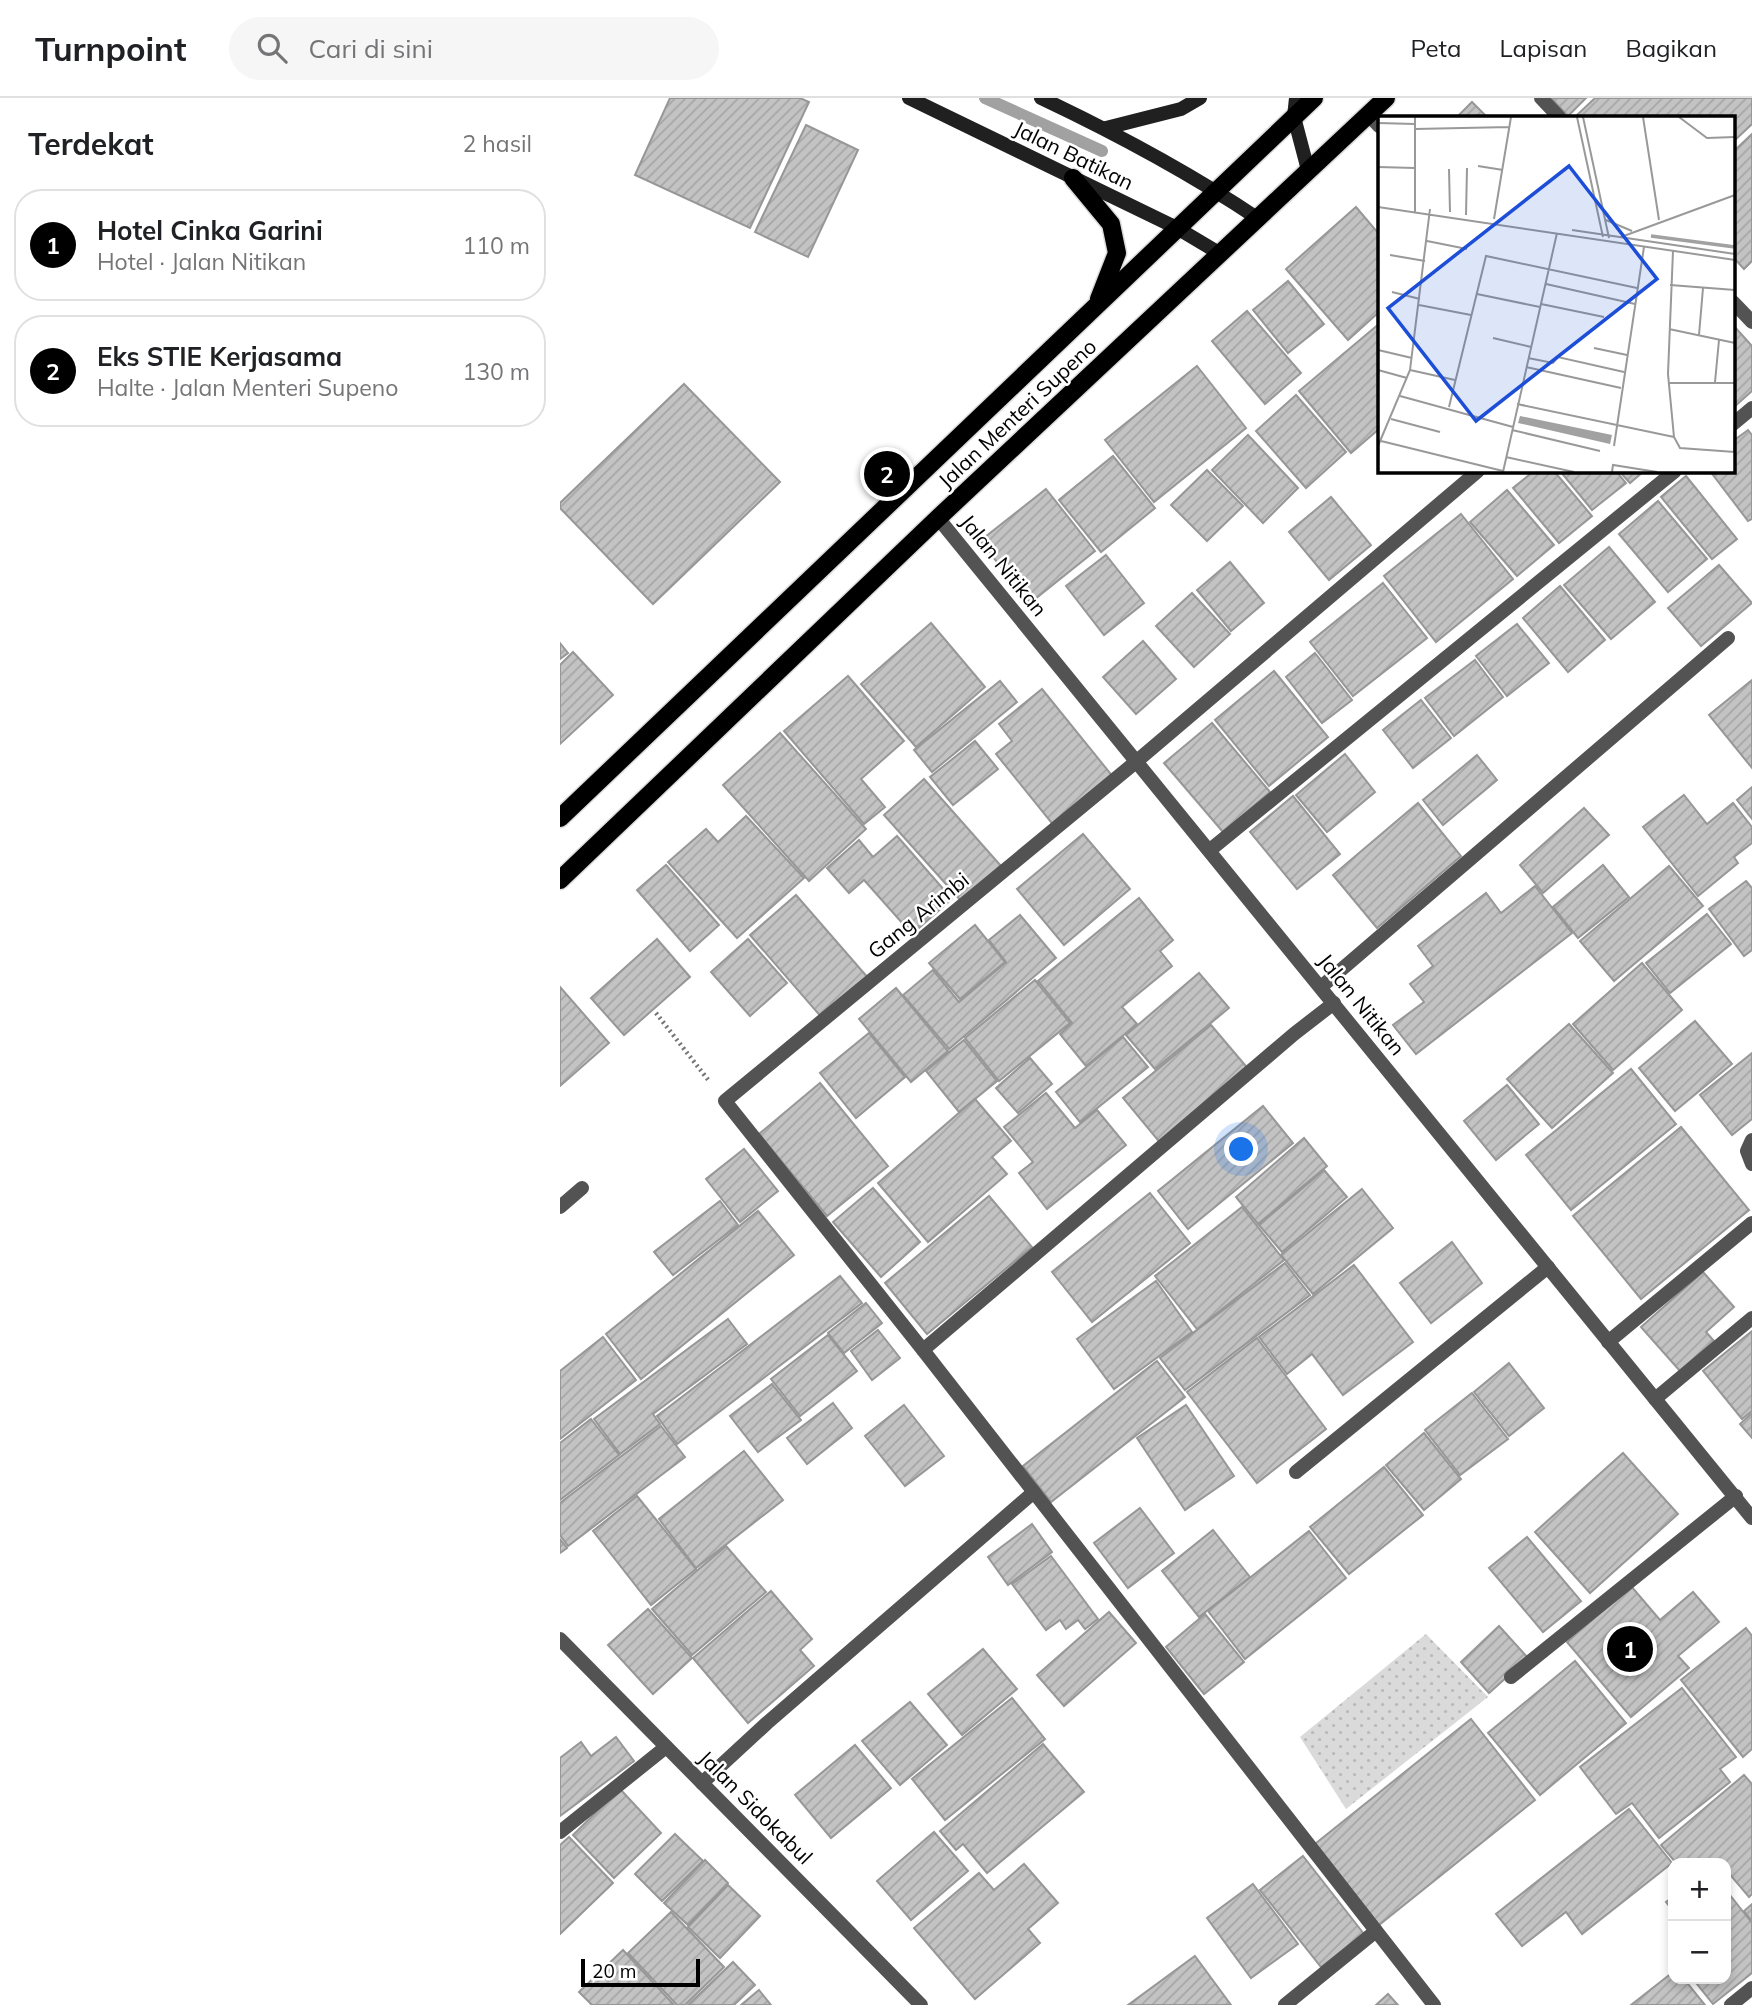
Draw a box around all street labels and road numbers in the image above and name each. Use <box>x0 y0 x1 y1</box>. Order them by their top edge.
street label: Jalan Batikan <box>1010 115 1138 195</box>
street label: Jalan Menteri Supeno <box>932 333 1102 493</box>
street label: Jalan Nitikan <box>955 509 1053 621</box>
street label: Gang Arimbi <box>862 866 974 964</box>
street label: Jalan Nitikan <box>1313 948 1411 1060</box>
street label: Jalan Sidokabul <box>694 1745 818 1869</box>

